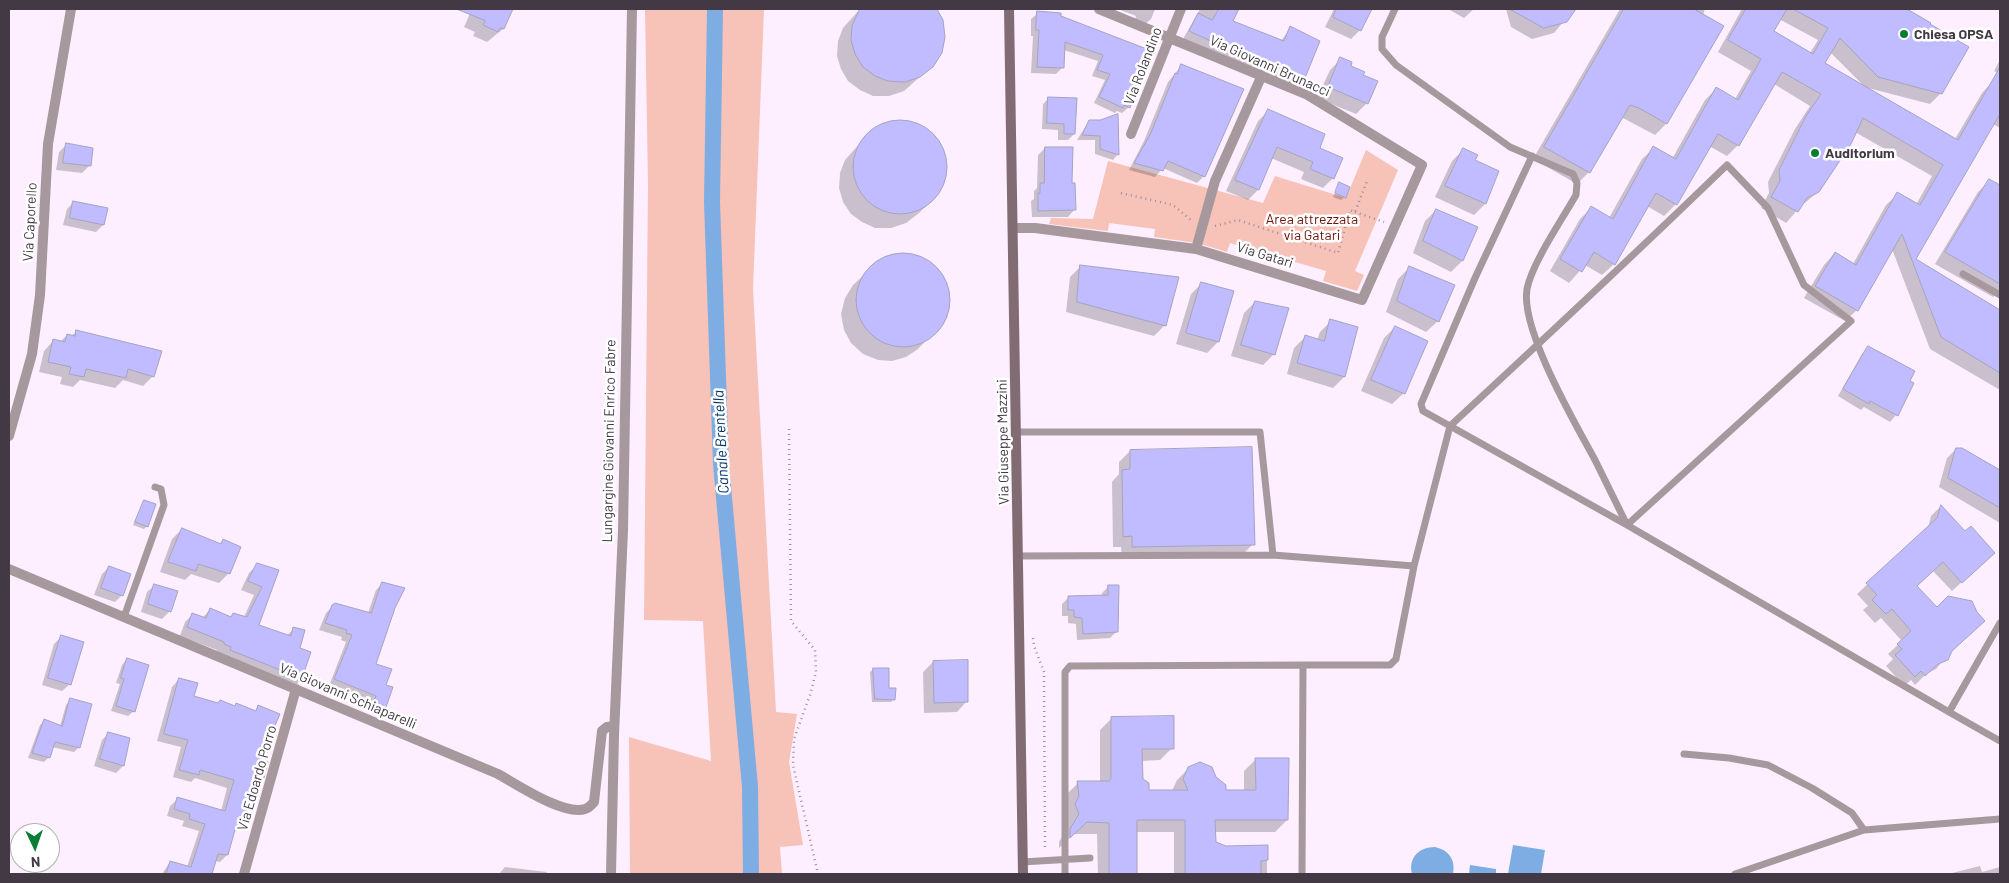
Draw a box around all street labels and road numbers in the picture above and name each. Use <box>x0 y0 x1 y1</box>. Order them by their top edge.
street label: Via Rolandino <box>1120 25 1166 107</box>
street label: Via Giovanni Brunacci <box>1207 32 1333 100</box>
street label: Via Caporello <box>20 182 40 262</box>
street label: Via Gatari <box>1235 238 1295 272</box>
street label: Lungargine Giovanni Enrico Fabre <box>599 339 619 543</box>
street label: Via Giuseppe Mazzini <box>994 379 1012 505</box>
street label: Via Giovanni Schiaparelli <box>277 659 419 733</box>
street label: Via Edoardo Porro <box>234 723 280 833</box>

